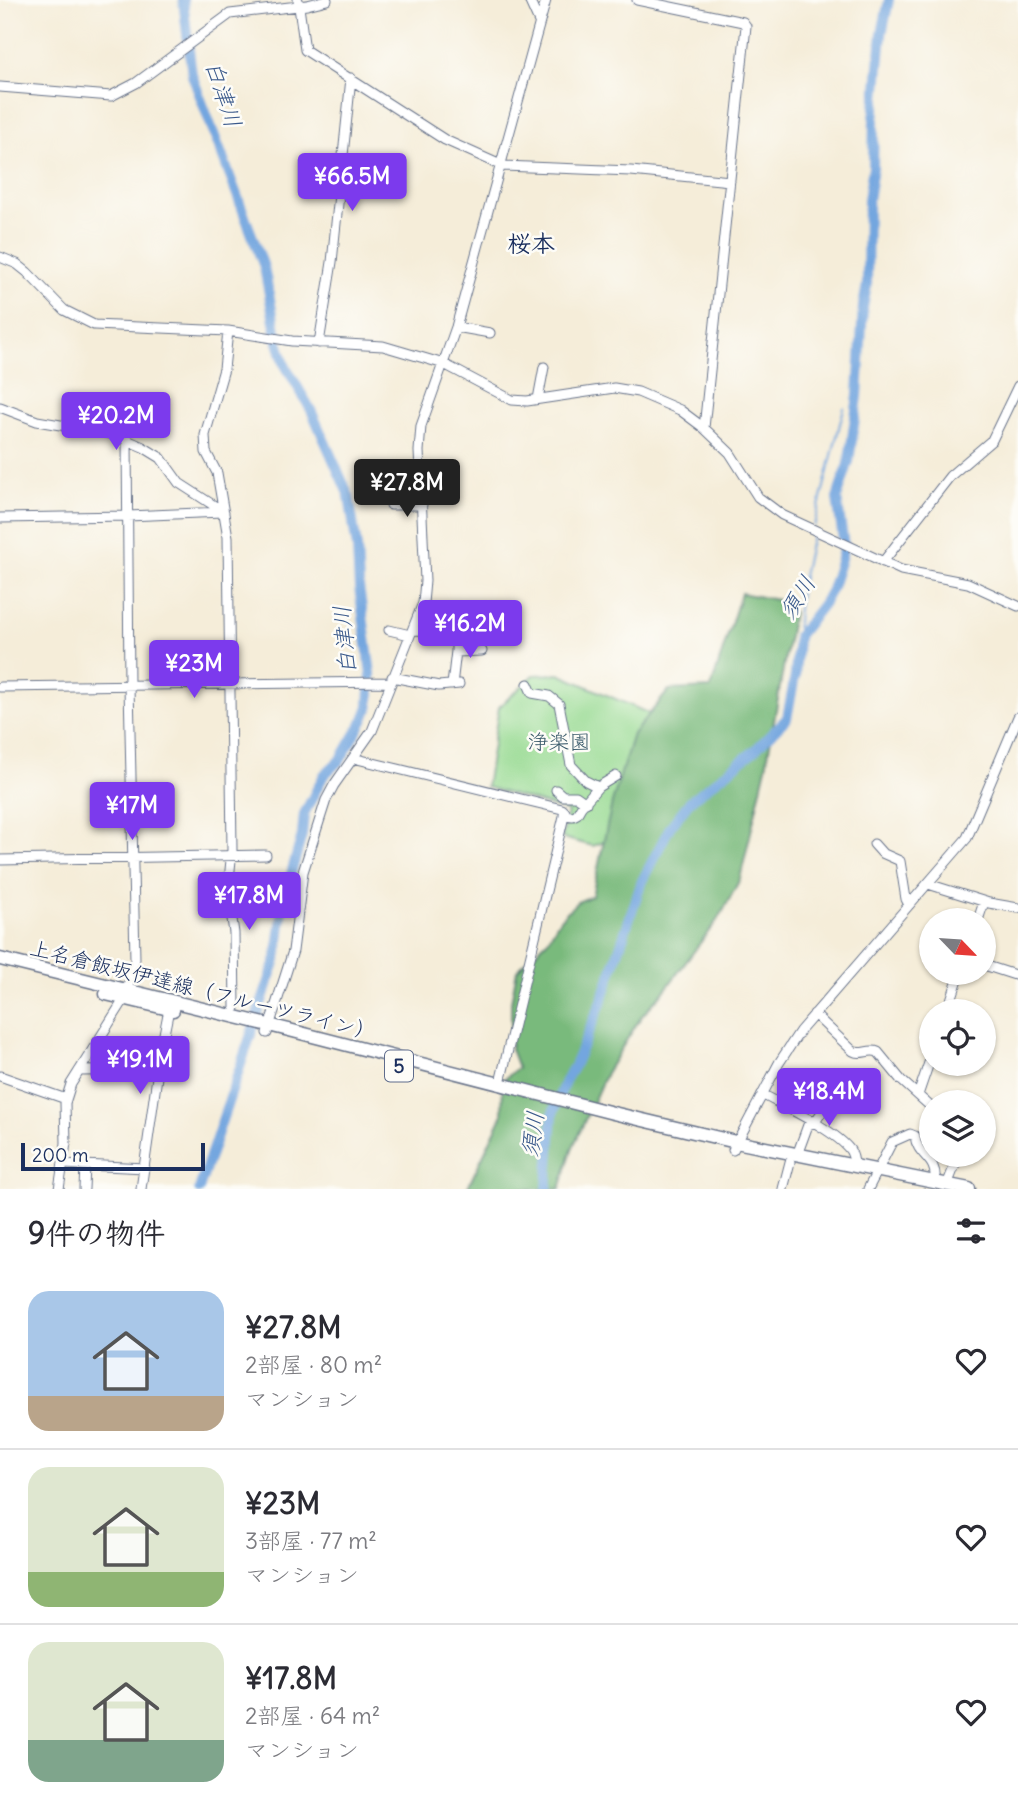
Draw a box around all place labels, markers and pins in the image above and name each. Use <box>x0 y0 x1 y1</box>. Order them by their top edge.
pin: ¥66.5M <box>295 154 409 213</box>
pin: ¥20.2M <box>59 392 173 452</box>
pin: ¥27.8M <box>350 460 464 519</box>
pin: ¥16.2M <box>413 600 527 660</box>
pin: ¥23M <box>153 640 235 700</box>
pin: ¥17M <box>91 782 173 842</box>
pin: ¥17.8M <box>192 872 306 932</box>
pin: ¥19.1M <box>83 1036 197 1096</box>
pin: ¥18.4M <box>772 1068 886 1128</box>

